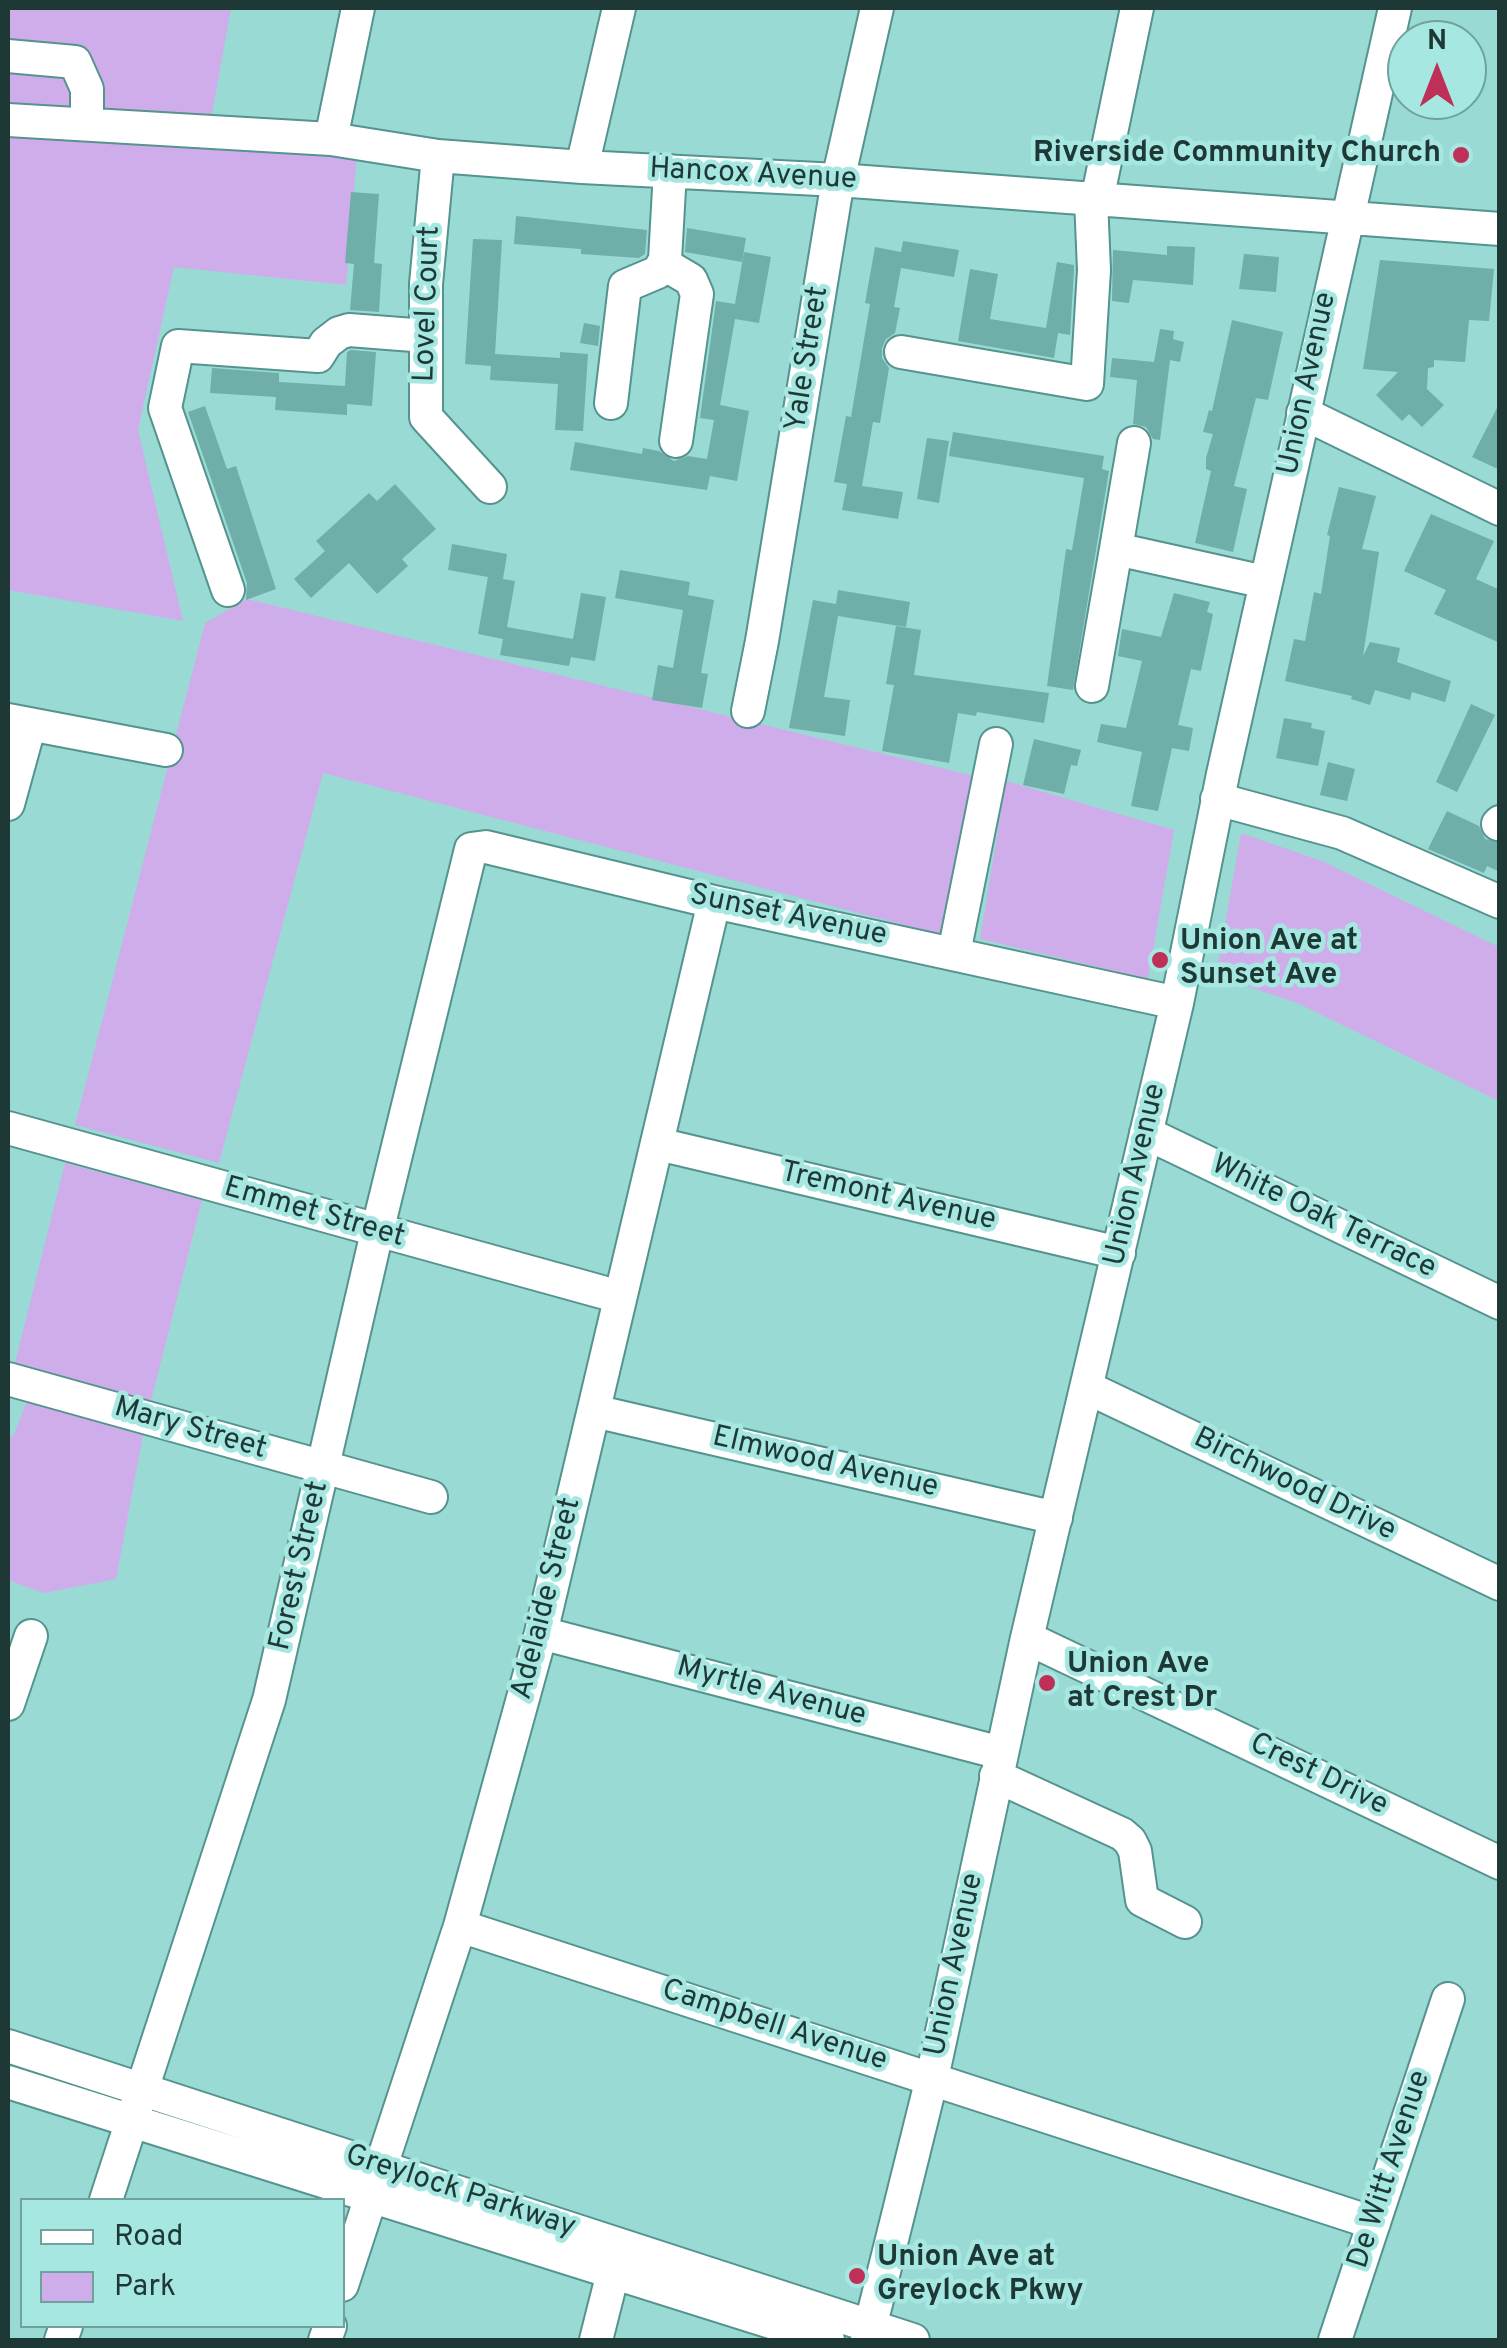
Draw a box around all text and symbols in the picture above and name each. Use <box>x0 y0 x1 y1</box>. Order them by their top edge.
north arrow <box>1387 20 1487 120</box>
text: N <box>1427 24 1447 60</box>
place label: Riverside Community Church <box>1033 137 1441 173</box>
marker: Riverside Community Church <box>1450 144 1472 166</box>
street label: Hancox Avenue <box>648 153 858 199</box>
street label: Lovel Court <box>408 225 450 383</box>
street label: Yale Street <box>780 284 838 434</box>
street label: Union Avenue <box>1272 289 1346 479</box>
street label: Sunset Avenue <box>686 879 890 955</box>
place label: Union Ave at Sunset Ave <box>1180 925 1358 996</box>
marker: Union Ave at Sunset Ave <box>1149 949 1171 971</box>
street label: Union Avenue <box>1099 1080 1175 1270</box>
street label: White Oak Terrace <box>1205 1148 1441 1288</box>
street label: Tremont Avenue <box>777 1156 999 1240</box>
street label: Emmet Street <box>219 1171 409 1257</box>
street label: Mary Street <box>110 1391 270 1469</box>
street label: Elmwood Avenue <box>709 1421 941 1507</box>
street label: Birchwood Drive <box>1187 1422 1401 1550</box>
street label: Forest Street <box>264 1478 338 1654</box>
street label: Adelaide Street <box>505 1494 591 1704</box>
place label: Union Ave at Crest Dr <box>1067 1648 1217 1718</box>
street label: Myrtle Avenue <box>672 1650 870 1736</box>
marker: Union Ave at Crest Dr <box>1036 1672 1058 1694</box>
street label: Crest Drive <box>1243 1727 1393 1825</box>
street label: Union Avenue <box>919 1870 993 2060</box>
street label: Campbell Avenue <box>657 1974 891 2080</box>
street label: De Witt Avenue <box>1342 2067 1440 2273</box>
street label: Greylock Parkway <box>340 2139 580 2247</box>
legend <box>20 2198 345 2328</box>
text: Road <box>114 2219 183 2256</box>
place label: Union Ave at Greylock Pkwy <box>877 2241 1084 2312</box>
marker: Union Ave at Greylock Pkwy <box>846 2265 868 2287</box>
text: Park <box>114 2269 176 2306</box>

